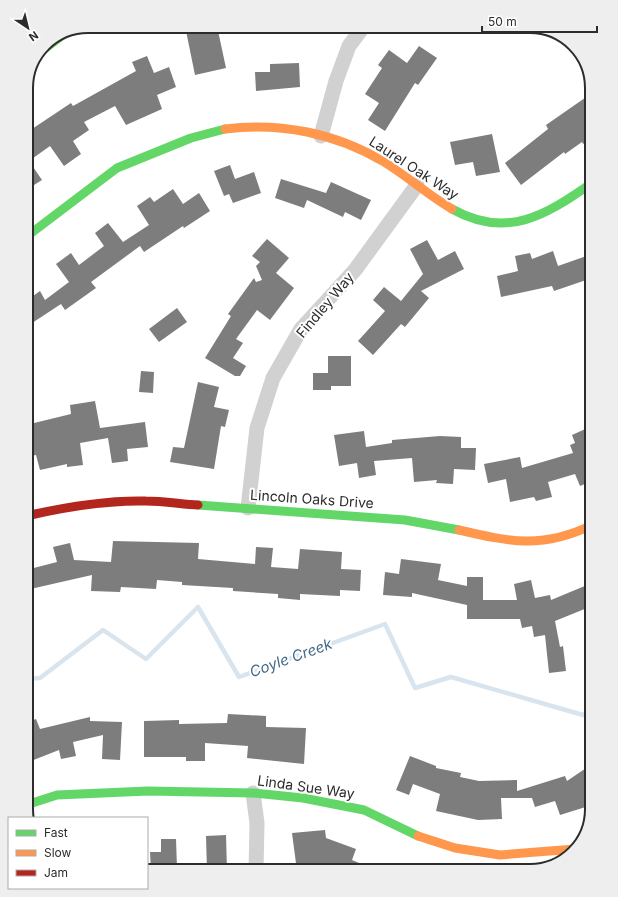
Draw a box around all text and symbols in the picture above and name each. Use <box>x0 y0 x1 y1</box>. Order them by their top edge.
north arrow <box>8 8 48 48</box>
scale bar <box>482 8 597 34</box>
text: 50 m <box>488 14 517 29</box>
text: N <box>26 28 41 44</box>
street label: Laurel Oak Way <box>366 132 462 203</box>
street label: Findley Way <box>292 268 357 341</box>
street label: Lincoln Oaks Drive <box>250 486 374 511</box>
water label: Coyle Creek <box>247 634 335 681</box>
street label: Linda Sue Way <box>256 771 356 802</box>
legend <box>8 817 148 889</box>
text: Fast <box>44 825 68 840</box>
text: Slow <box>44 845 72 860</box>
text: Jam <box>44 865 68 880</box>

